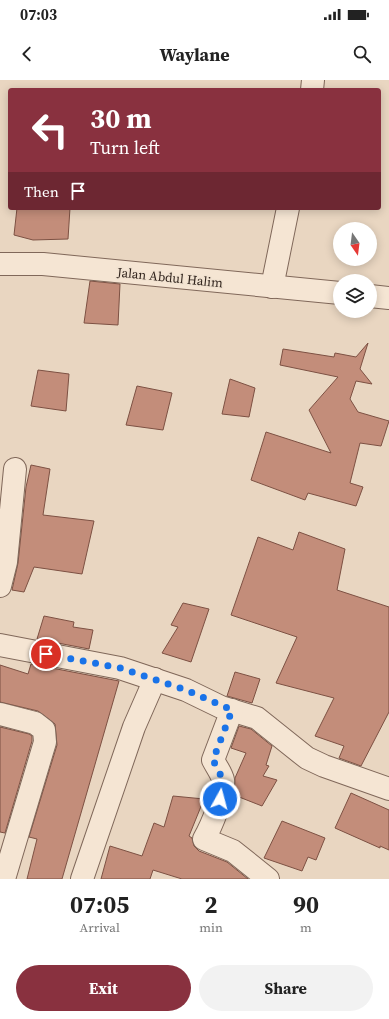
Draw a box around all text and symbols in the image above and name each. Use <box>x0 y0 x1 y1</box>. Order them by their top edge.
text: 07:03 <box>20 4 57 25</box>
text: Waylane <box>159 42 230 67</box>
icon: back <box>16 43 38 65</box>
icon: search <box>351 43 373 65</box>
text: 30 m <box>90 99 152 137</box>
icon: left <box>24 104 76 156</box>
text: Turn left <box>90 135 160 160</box>
icon: arrive <box>67 180 89 202</box>
text: Then <box>24 181 59 202</box>
north arrow <box>333 222 377 266</box>
map controls <box>333 222 377 318</box>
street label: Jalan Abdul Halim <box>115 263 224 292</box>
button: layers <box>333 274 377 318</box>
pin <box>29 637 63 671</box>
icon: arrive <box>35 643 57 665</box>
position arrow <box>199 778 241 820</box>
text: 07:05 <box>70 888 129 921</box>
text: 2 <box>205 888 218 921</box>
text: 90 <box>293 888 319 921</box>
text: Arrival <box>80 919 120 936</box>
text: min <box>199 919 223 936</box>
text: m <box>300 919 312 936</box>
button: Exit <box>16 965 191 1011</box>
button: Share <box>199 965 373 1011</box>

